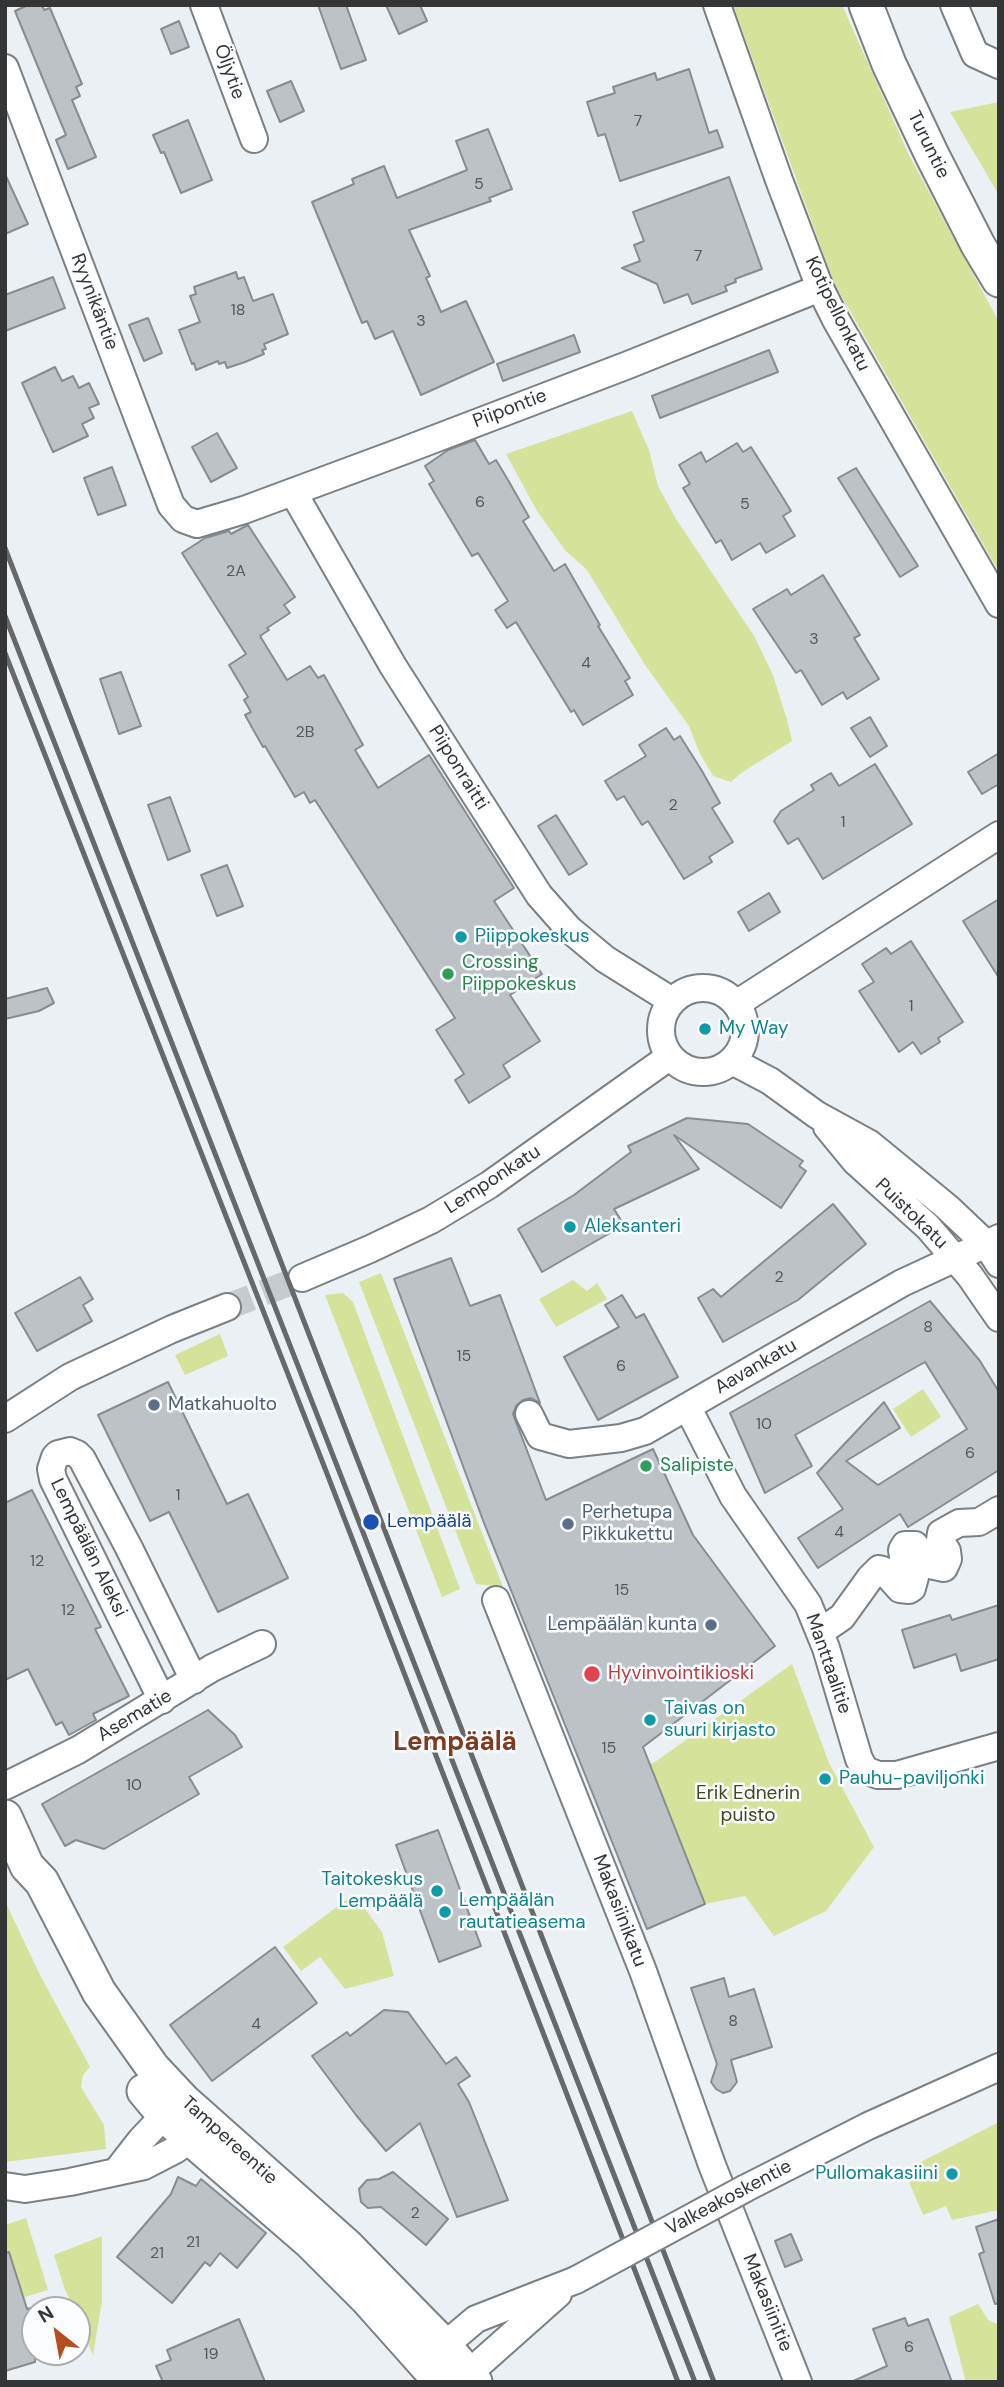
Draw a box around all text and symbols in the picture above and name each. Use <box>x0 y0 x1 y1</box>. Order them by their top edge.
street label: Öljytie <box>209 41 249 103</box>
street label: Turuntie <box>902 108 954 182</box>
house number: 7 <box>634 112 642 132</box>
house number: 5 <box>474 175 484 195</box>
house number: 7 <box>694 247 702 267</box>
street label: Ryynikäntie <box>65 251 123 353</box>
street label: Kotipellonkatu <box>799 253 875 375</box>
house number: 18 <box>231 301 245 321</box>
house number: 3 <box>416 312 426 332</box>
street label: Piipontie <box>470 385 550 433</box>
house number: 6 <box>475 493 485 513</box>
house number: 5 <box>740 495 750 515</box>
house number: 2A <box>226 562 246 582</box>
house number: 3 <box>809 630 819 650</box>
house number: 4 <box>581 654 591 674</box>
street label: Piiponraitti <box>423 721 493 815</box>
house number: 2B <box>296 723 314 743</box>
house number: 2 <box>668 796 678 816</box>
house number: 1 <box>841 813 845 833</box>
place label: Piippokeskus <box>475 926 589 948</box>
marker: Piippokeskus <box>453 929 469 945</box>
place label: Crossing Piippokeskus <box>462 952 576 996</box>
marker: Crossing Piippokeskus <box>440 966 456 982</box>
house number: 1 <box>909 997 913 1017</box>
place label: My Way <box>719 1018 789 1040</box>
marker: My Way <box>697 1021 713 1037</box>
street label: Lemponkatu <box>441 1141 545 1219</box>
street label: Puistokatu <box>870 1174 952 1254</box>
place label: Aleksanteri <box>584 1216 681 1238</box>
marker: Aleksanteri <box>562 1219 578 1235</box>
house number: 2 <box>774 1268 784 1288</box>
house number: 8 <box>923 1318 933 1338</box>
street label: Aavankatu <box>711 1334 801 1400</box>
house number: 15 <box>457 1347 471 1367</box>
house number: 6 <box>616 1357 626 1377</box>
place label: Matkahuolto <box>168 1394 277 1416</box>
marker: Matkahuolto <box>146 1397 162 1413</box>
house number: 10 <box>756 1415 772 1435</box>
house number: 6 <box>965 1444 975 1464</box>
place label: Salipiste <box>660 1455 734 1477</box>
marker: Salipiste <box>638 1458 654 1474</box>
street label: Lempäälän Aleksi <box>45 1475 131 1621</box>
house number: 1 <box>176 1486 180 1506</box>
place label: Perhetupa Pikkukettu <box>582 1502 673 1546</box>
place label: Lempäälä <box>387 1511 471 1533</box>
marker: Lempäälä <box>361 1512 381 1532</box>
marker: Perhetupa Pikkukettu <box>560 1516 576 1532</box>
house number: 4 <box>834 1523 844 1543</box>
house number: 12 <box>30 1552 44 1572</box>
house number: 15 <box>615 1581 629 1601</box>
house number: 12 <box>61 1601 75 1621</box>
street label: Manttaalitie <box>800 1611 856 1717</box>
place label: Lempäälän kunta <box>547 1614 697 1636</box>
marker: Lempäälän kunta <box>703 1617 719 1633</box>
place label: Hyvinvointikioski <box>608 1663 754 1685</box>
marker: Hyvinvointikioski <box>582 1664 602 1684</box>
street label: Asematie <box>94 1685 176 1747</box>
place label: Taivas on suuri kirjasto <box>664 1698 776 1742</box>
marker: Taivas on suuri kirjasto <box>642 1712 658 1728</box>
district label: Lempäälä <box>393 1727 517 1759</box>
house number: 15 <box>602 1739 616 1759</box>
place label: Pauhu-paviljonki <box>839 1768 985 1790</box>
marker: Pauhu-paviljonki <box>817 1771 833 1787</box>
house number: 10 <box>126 1776 142 1796</box>
park label: Erik Ednerin puisto <box>696 1783 800 1827</box>
street label: Makasiinikatu <box>587 1852 651 1970</box>
place label: Taitokeskus Lempäälä <box>321 1869 423 1913</box>
marker: Taitokeskus Lempäälä <box>429 1883 445 1899</box>
place label: Lempäälän rautatieasema <box>459 1890 586 1934</box>
marker: Lempäälän rautatieasema <box>437 1904 453 1920</box>
house number: 8 <box>728 2012 738 2032</box>
house number: 4 <box>251 2015 261 2035</box>
street label: Tampereentie <box>176 2092 282 2190</box>
street label: Valkeakoskentie <box>662 2155 796 2241</box>
place label: Pullomakasiini <box>815 2163 938 2185</box>
marker: Pullomakasiini <box>944 2166 960 2182</box>
house number: 2 <box>410 2204 420 2224</box>
house number: 21 <box>186 2233 200 2253</box>
house number: 21 <box>150 2244 164 2264</box>
street label: Makasiinitie <box>737 2251 797 2355</box>
north arrow <box>21 2296 91 2366</box>
text: N <box>34 2300 58 2329</box>
house number: 6 <box>904 2338 914 2358</box>
house number: 19 <box>203 2345 219 2365</box>

